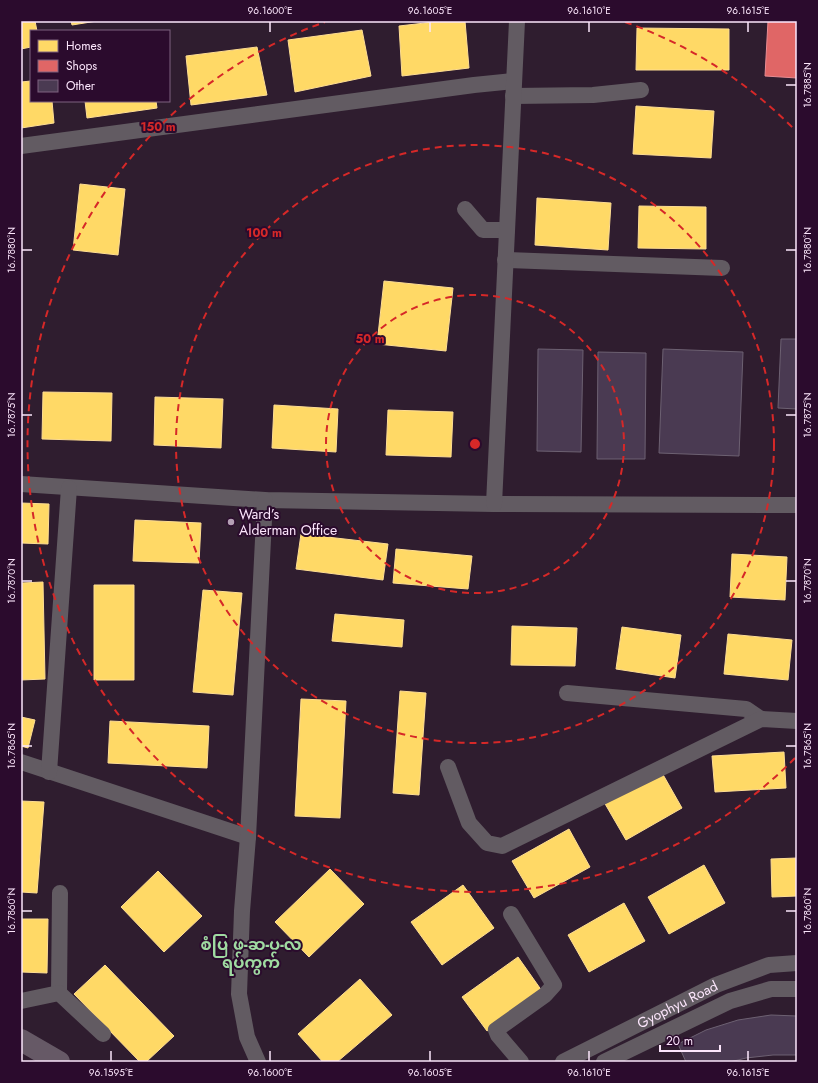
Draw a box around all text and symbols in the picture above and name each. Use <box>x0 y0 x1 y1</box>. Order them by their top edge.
text: 96.1600°E <box>247 3 293 18</box>
text: 96.1605°E <box>408 3 452 18</box>
text: 96.1610°E <box>567 3 611 18</box>
text: 96.1615°E <box>726 3 770 18</box>
legend <box>30 30 170 102</box>
text: Homes <box>66 37 102 55</box>
text: Shops <box>66 57 97 75</box>
text: 16.7885°N <box>800 62 815 108</box>
text: Other <box>66 77 96 95</box>
text: 150 m <box>140 118 176 136</box>
text: 100 m <box>246 224 282 242</box>
text: 16.7880°N <box>4 227 19 273</box>
text: 16.7880°N <box>800 227 815 273</box>
text: 50 m <box>355 330 385 348</box>
text: 16.7875°N <box>4 392 19 438</box>
text: 16.7875°N <box>800 392 815 438</box>
centre of rings <box>468 437 482 451</box>
place label: Ward’s Alderman Office <box>239 504 337 540</box>
marker: Ward’s Alderman Office <box>226 517 236 527</box>
text: 16.7870°N <box>4 558 19 604</box>
text: 16.7870°N <box>800 558 815 604</box>
text: 16.7865°N <box>4 723 19 769</box>
text: 16.7865°N <box>800 723 815 769</box>
text: 16.7860°N <box>4 888 19 934</box>
text: 16.7860°N <box>800 888 815 934</box>
district label: စံပြ ဖ-ဆ-ပ-လ ရပ်ကွက် <box>201 933 302 976</box>
street label: Gyophyu Road <box>634 976 721 1033</box>
scale bar <box>660 1027 720 1053</box>
text: 20 m <box>666 1032 693 1050</box>
text: 96.1595°E <box>89 1065 133 1080</box>
text: 96.1600°E <box>247 1065 293 1080</box>
text: 96.1605°E <box>408 1065 452 1080</box>
text: 96.1610°E <box>567 1065 611 1080</box>
text: 96.1615°E <box>726 1065 770 1080</box>

